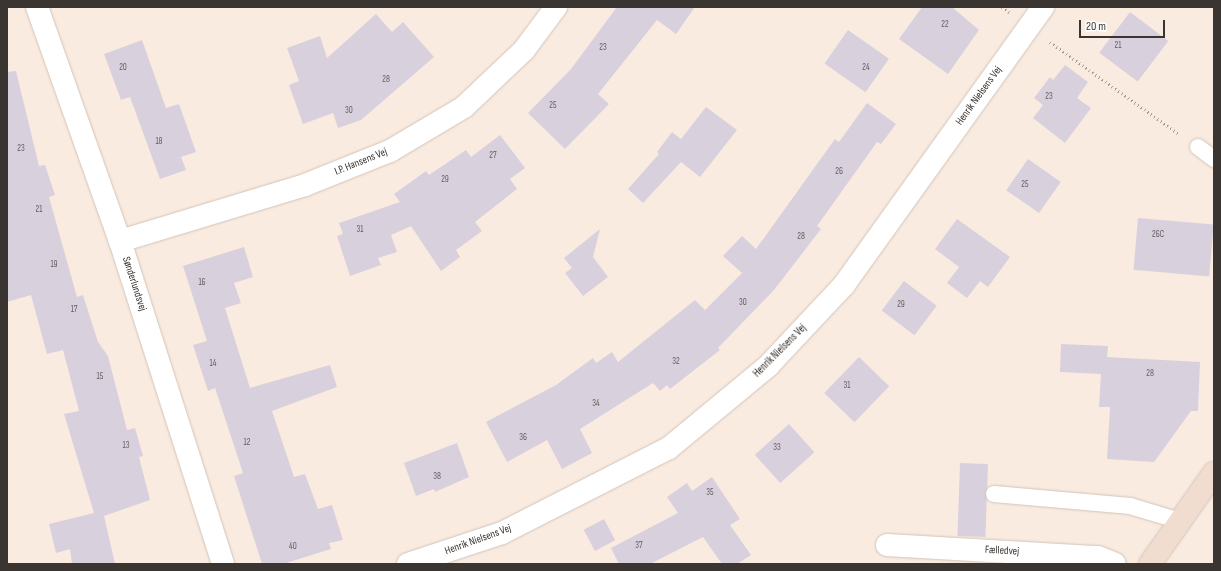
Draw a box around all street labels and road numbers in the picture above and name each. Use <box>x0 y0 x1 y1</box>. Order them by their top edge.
street label: Henrik Nielsens Vej <box>953 64 1005 128</box>
street label: I.P. Hansens Vej <box>333 145 389 179</box>
street label: Sønderlundsvej <box>119 255 149 313</box>
street label: Henrik Nielsens Vej <box>751 322 809 380</box>
street label: Henrik Nielsens Vej <box>443 522 513 558</box>
street label: Fælledvej <box>985 544 1019 558</box>

